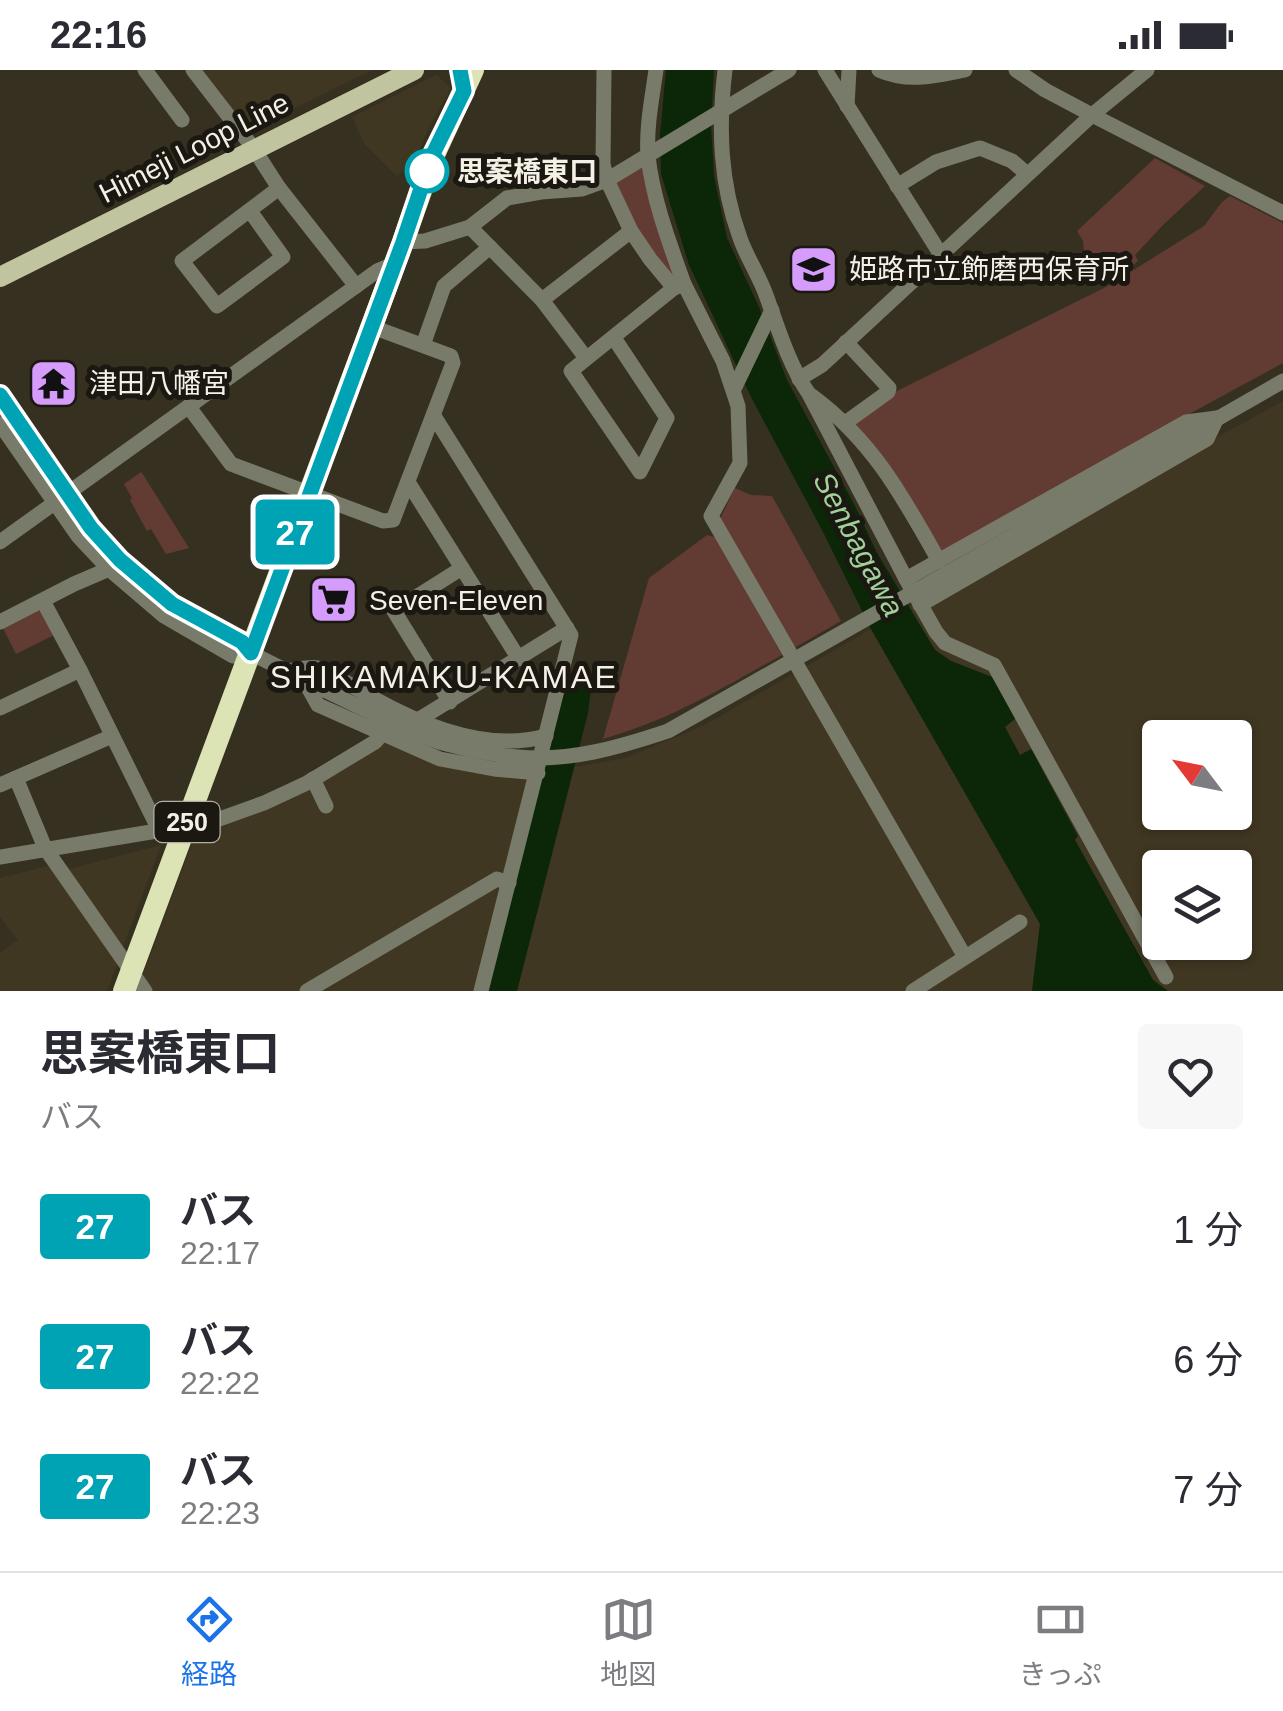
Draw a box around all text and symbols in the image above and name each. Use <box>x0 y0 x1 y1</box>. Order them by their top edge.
text: 22:16 <box>50 14 147 56</box>
street label: Himeji Loop Line <box>94 87 294 209</box>
marker: 思案橋東口 <box>406 150 448 192</box>
place label: 思案橋東口 <box>457 156 597 187</box>
school or university icon: 姫路市立飾磨西保育所 <box>788 243 840 295</box>
place label: 姫路市立飾磨西保育所 <box>849 254 1129 285</box>
temple icon: 津田八幡宮 <box>28 357 80 409</box>
place label: 津田八幡宮 <box>89 368 229 399</box>
water label: Senbagawa <box>807 466 911 622</box>
line badge: 27 <box>250 500 340 564</box>
text: 27 <box>276 513 314 552</box>
supermarket icon: Seven-Eleven <box>308 574 360 626</box>
place label: Seven-Eleven <box>369 585 543 616</box>
district label: SHIKAMAKU-KAMAE <box>270 659 618 695</box>
north arrow <box>1142 720 1252 830</box>
map controls <box>1142 720 1252 960</box>
road number: 250 <box>154 802 220 842</box>
button: layers <box>1142 850 1252 960</box>
button: heart <box>1138 1024 1243 1129</box>
text: 思案橋東口 <box>40 1027 280 1080</box>
text: バス <box>40 1099 104 1135</box>
text: バス <box>180 1190 256 1232</box>
text: 27 <box>76 1207 114 1246</box>
text: 1 分 <box>1173 1209 1243 1251</box>
text: 22:17 <box>180 1235 260 1271</box>
text: バス <box>180 1320 256 1362</box>
text: 27 <box>76 1337 114 1376</box>
text: 6 分 <box>1173 1339 1243 1381</box>
text: 22:22 <box>180 1365 260 1401</box>
text: バス <box>180 1450 256 1492</box>
text: 27 <box>76 1467 114 1506</box>
text: 7 分 <box>1173 1469 1243 1511</box>
text: 22:23 <box>180 1495 260 1531</box>
tab: 経路 <box>181 1592 237 1692</box>
tab: 地図 <box>600 1592 656 1692</box>
tab: きっぷ <box>1019 1592 1102 1692</box>

